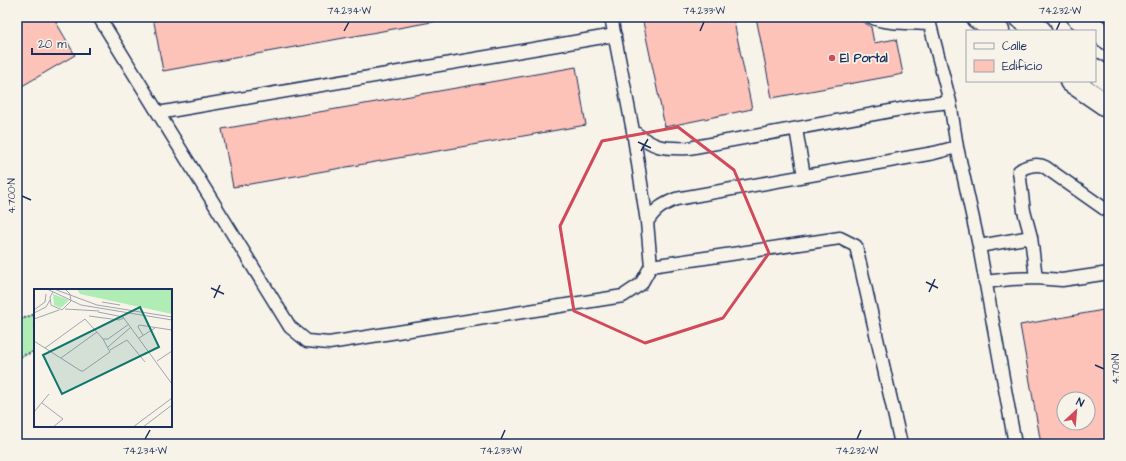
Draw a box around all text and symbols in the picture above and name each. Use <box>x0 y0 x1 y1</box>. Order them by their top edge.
text: 74.234°W <box>327 4 371 18</box>
text: 74.233°W <box>683 4 726 18</box>
text: 74.232°W <box>1039 4 1082 18</box>
scale bar <box>32 30 90 56</box>
legend <box>966 30 1096 82</box>
text: 20 m <box>38 36 67 53</box>
text: Calle <box>1002 38 1027 55</box>
place label: El Portal <box>840 50 888 67</box>
marker: El Portal <box>827 53 837 63</box>
text: Edificio <box>1002 58 1042 75</box>
text: 4.700°N <box>5 178 19 214</box>
inset map <box>34 289 172 427</box>
text: 4.701°N <box>1109 354 1123 384</box>
north arrow <box>1056 391 1096 431</box>
text: N <box>1074 394 1087 411</box>
text: 74.234°W <box>123 444 167 458</box>
text: 74.233°W <box>480 444 523 458</box>
text: 74.232°W <box>836 444 879 458</box>

